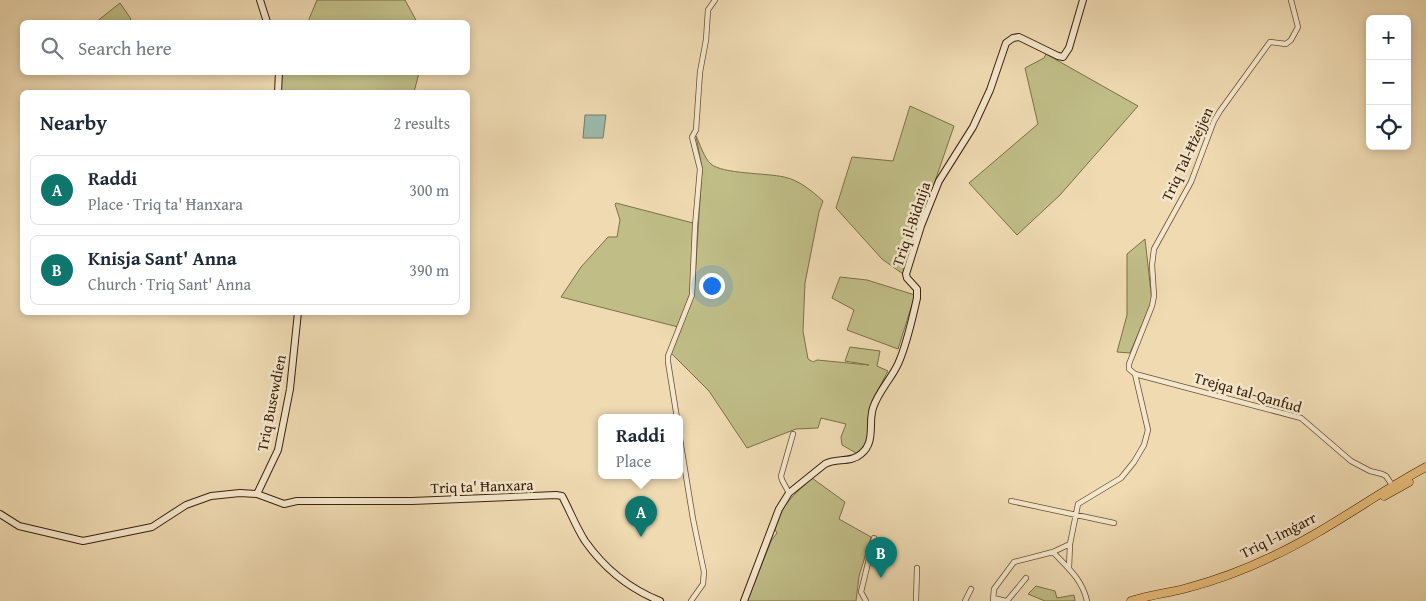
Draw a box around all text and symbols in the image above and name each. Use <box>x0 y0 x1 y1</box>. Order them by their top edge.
map controls <box>1366 15 1411 150</box>
button: + <box>1366 15 1411 60</box>
search box <box>20 20 470 75</box>
icon: search <box>38 34 66 62</box>
text: Search here <box>78 34 172 62</box>
button: − <box>1366 60 1411 105</box>
street label: Triq Tal-Ħżejjen <box>1156 103 1218 204</box>
button: locate <box>1366 105 1411 150</box>
text: Nearby <box>40 107 107 138</box>
text: 2 results <box>393 111 450 135</box>
text: Raddi <box>88 164 137 192</box>
text: A <box>52 178 62 202</box>
text: 300 m <box>409 178 449 202</box>
street label: Triq il-Bidnija <box>887 179 935 269</box>
text: Place · Triq ta' Ħanxara <box>88 192 243 216</box>
text: Knisja Sant' Anna <box>88 244 237 272</box>
text: B <box>52 258 62 282</box>
text: 390 m <box>409 258 449 282</box>
text: Church · Triq Sant' Anna <box>88 272 251 296</box>
your location <box>699 273 725 299</box>
street label: Triq Busewdien <box>251 352 291 453</box>
street label: Trejqa tal-Qanfud <box>1192 367 1304 417</box>
popup <box>598 414 683 479</box>
text: Raddi <box>616 421 665 449</box>
text: Place <box>616 449 651 473</box>
street label: Triq ta' Ħanxara <box>430 474 534 498</box>
pin: A <box>625 496 657 537</box>
street label: Triq l-Imġarr <box>1236 507 1320 563</box>
pin: B <box>865 537 897 578</box>

